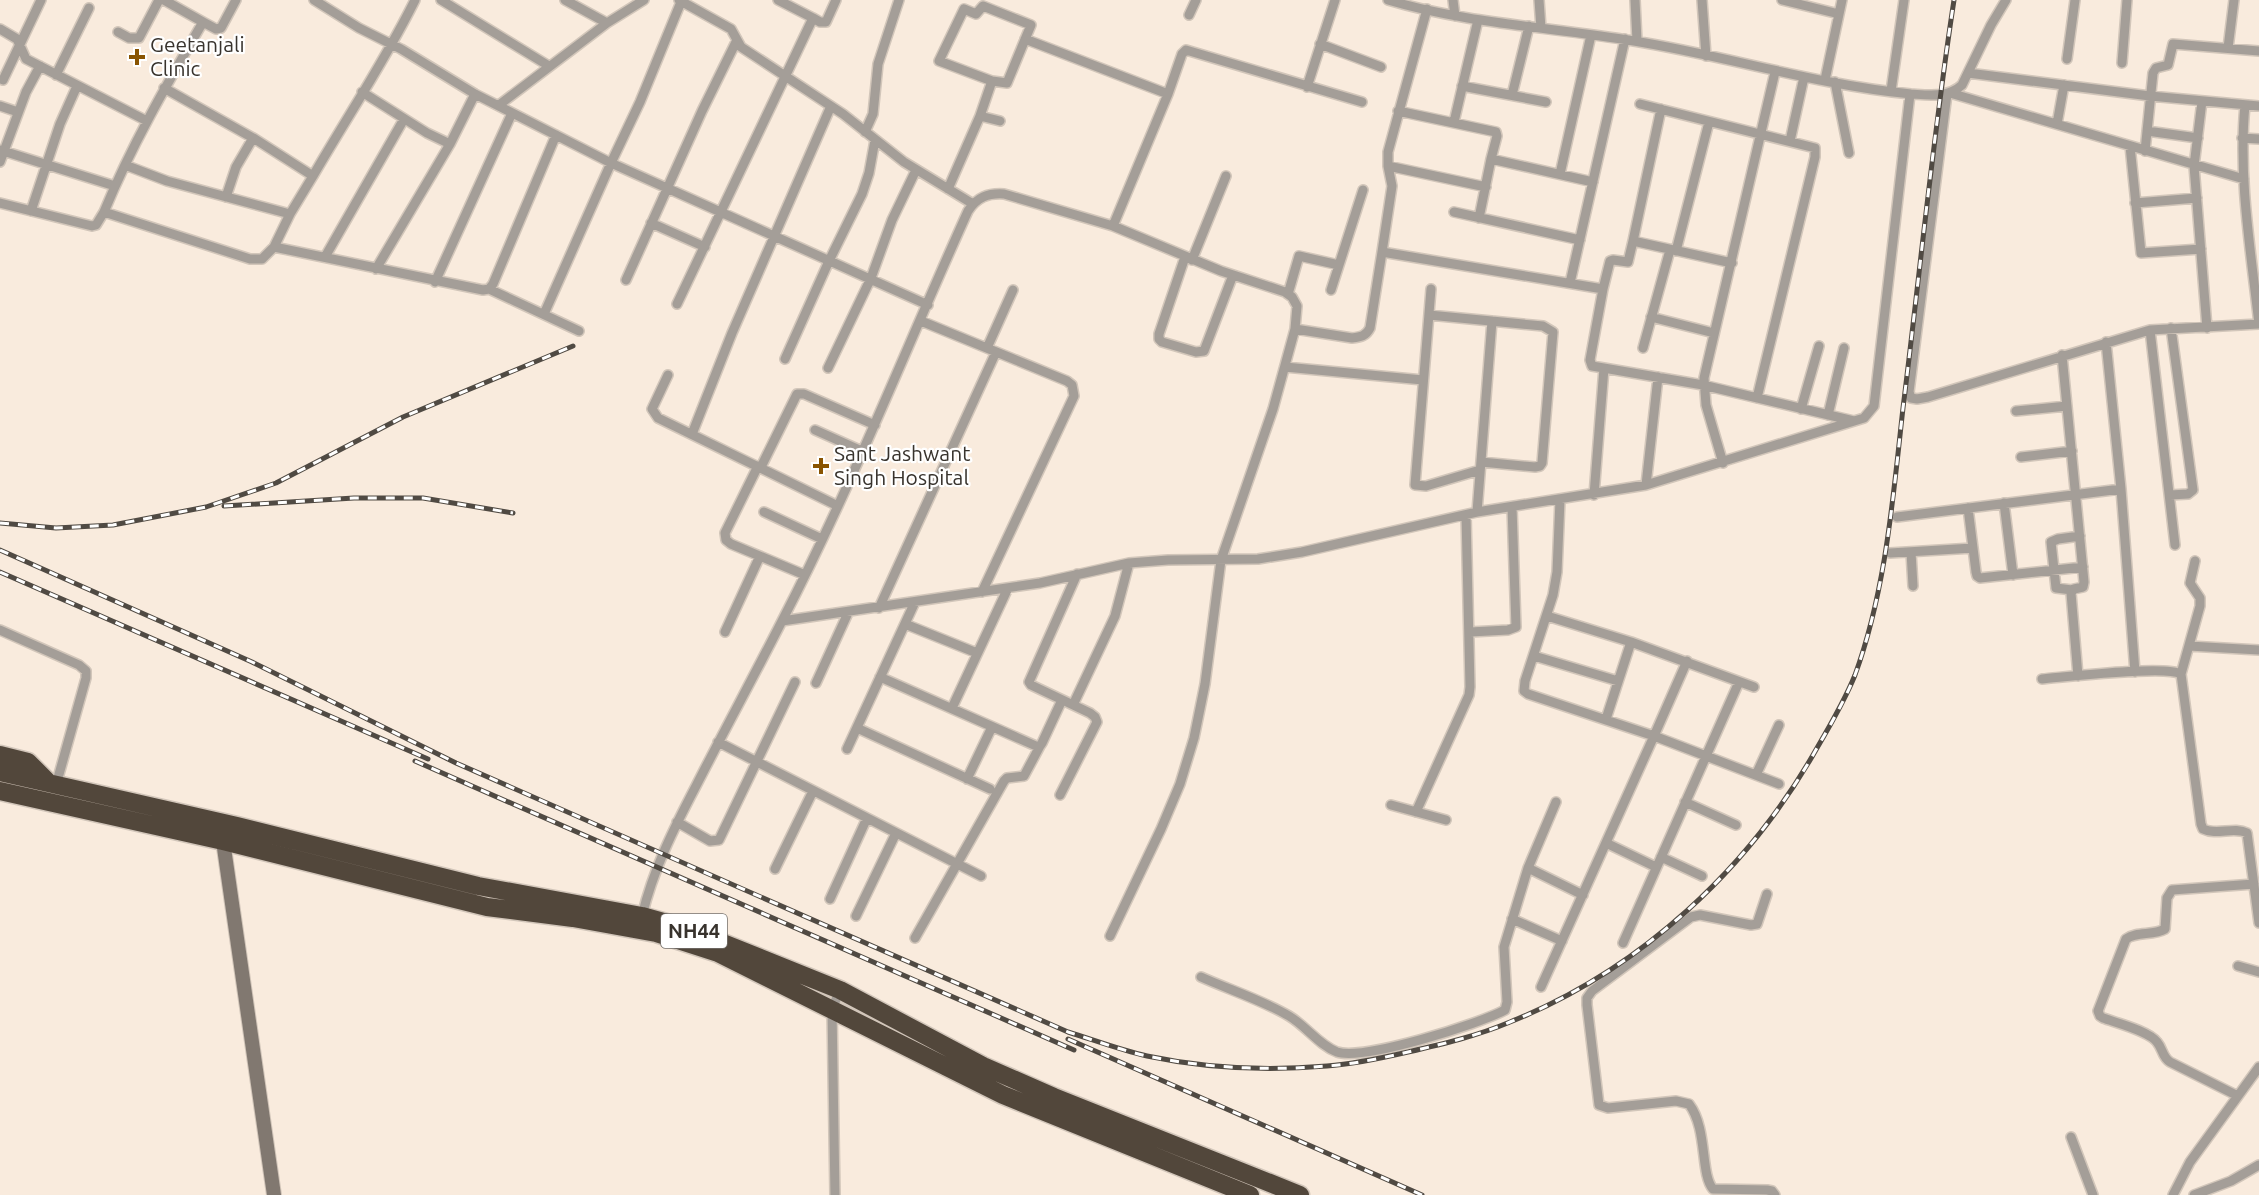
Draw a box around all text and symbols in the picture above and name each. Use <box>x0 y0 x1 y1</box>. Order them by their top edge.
place label: Geetanjali Clinic <box>150 32 245 80</box>
marker: Geetanjali Clinic <box>128 48 146 66</box>
place label: Sant Jashwant Singh Hospital <box>834 441 970 489</box>
marker: Sant Jashwant Singh Hospital <box>812 457 830 475</box>
road number: NH44 <box>661 914 727 948</box>

